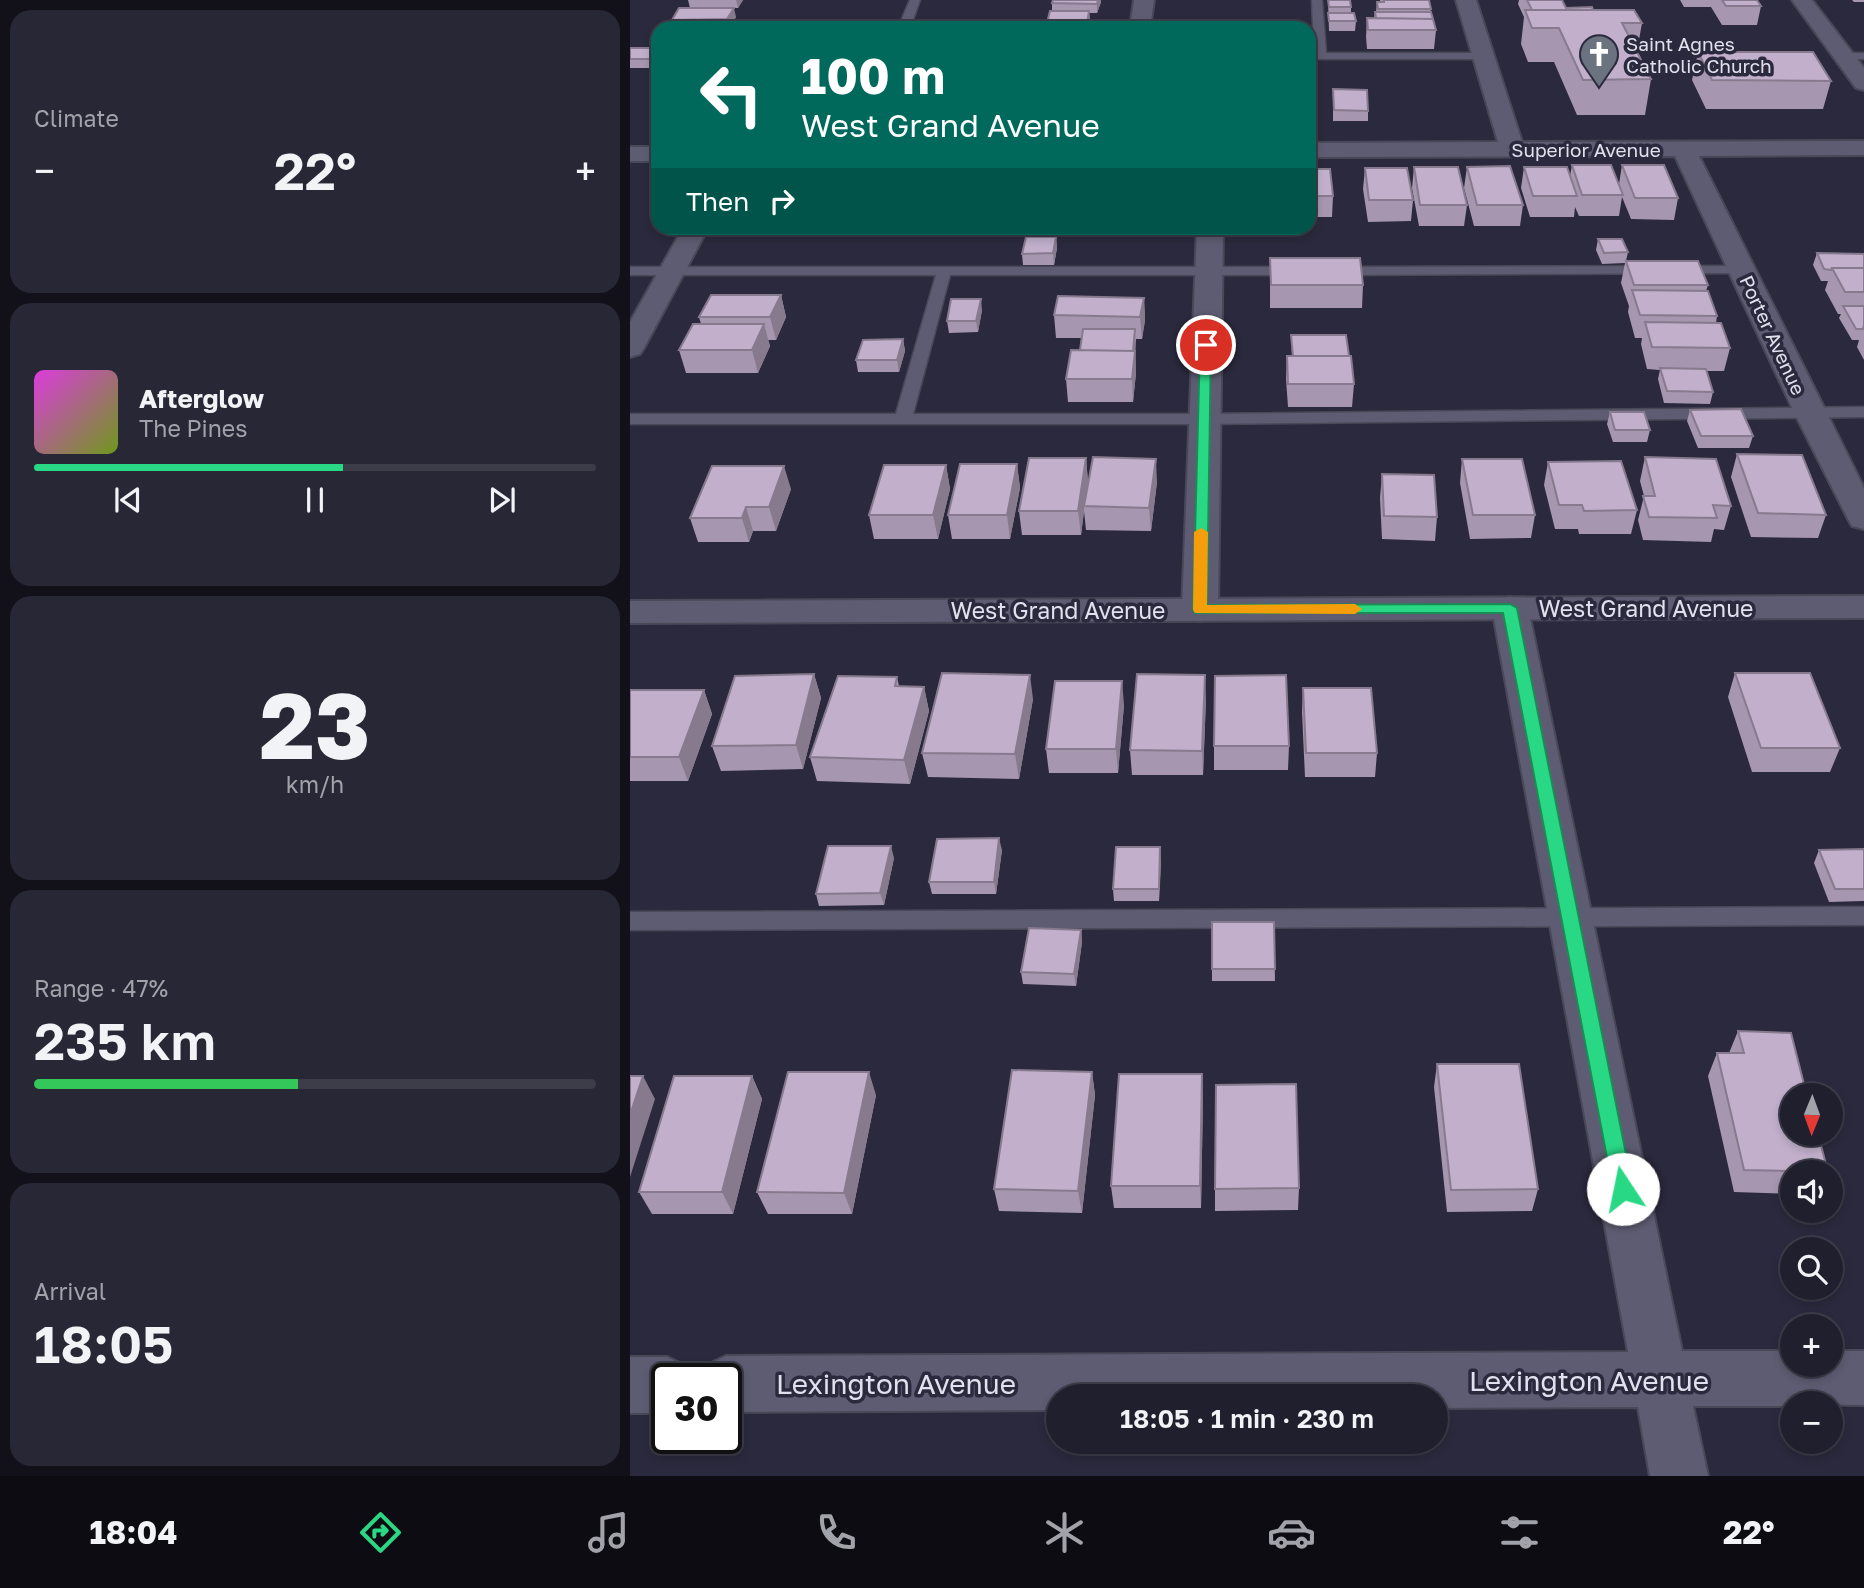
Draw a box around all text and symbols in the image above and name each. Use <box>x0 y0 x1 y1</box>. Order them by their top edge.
place label: Saint Agnes Catholic Church <box>1626 32 1772 77</box>
church icon: Saint Agnes Catholic Church <box>1578 33 1620 88</box>
text: 100 m <box>801 46 945 105</box>
icon: left <box>686 49 777 140</box>
text: Climate <box>34 104 119 132</box>
text: West Grand Avenue <box>801 106 1100 144</box>
street label: Superior Avenue <box>1511 138 1661 161</box>
text: 22° <box>274 139 356 201</box>
text: − <box>34 148 55 193</box>
text: + <box>575 148 596 193</box>
icon: right <box>763 182 801 220</box>
text: Then <box>686 186 749 217</box>
street label: Porter Avenue <box>1735 272 1811 398</box>
pin <box>1176 315 1236 375</box>
icon: arrive <box>1187 326 1225 364</box>
text: Afterglow <box>139 383 264 414</box>
text: The Pines <box>139 414 247 442</box>
icon: previous <box>109 481 147 519</box>
icon: pause <box>296 481 334 519</box>
icon: next <box>483 481 521 519</box>
street label: West Grand Avenue <box>1539 594 1753 622</box>
street label: West Grand Avenue <box>951 596 1165 624</box>
text: 23 <box>259 670 371 779</box>
text: km/h <box>286 770 344 798</box>
text: Range · 47% <box>34 974 168 1002</box>
text: 235 km <box>34 1009 216 1071</box>
north arrow <box>1780 1083 1843 1146</box>
map controls <box>1780 1083 1843 1454</box>
position arrow <box>1586 1152 1660 1226</box>
button: sound <box>1780 1160 1843 1223</box>
button: search <box>1780 1237 1843 1300</box>
text: Arrival <box>34 1277 106 1305</box>
text: 18:05 <box>34 1312 173 1374</box>
button: + <box>1780 1314 1843 1377</box>
speed limit sign: 30 <box>651 1363 742 1454</box>
street label: Lexington Avenue <box>1469 1364 1709 1397</box>
street label: Lexington Avenue <box>776 1367 1016 1400</box>
button: − <box>1780 1391 1843 1454</box>
text: 18:05 · 1 min · 230 m <box>1120 1403 1374 1434</box>
icon: directions <box>356 1508 405 1557</box>
icon: music <box>584 1508 633 1557</box>
icon: phone <box>812 1508 861 1557</box>
icon: climate <box>1040 1508 1089 1557</box>
icon: car <box>1267 1508 1316 1557</box>
icon: filters <box>1495 1508 1544 1557</box>
text: 18:04 <box>89 1513 177 1551</box>
text: 22° <box>1723 1513 1775 1551</box>

